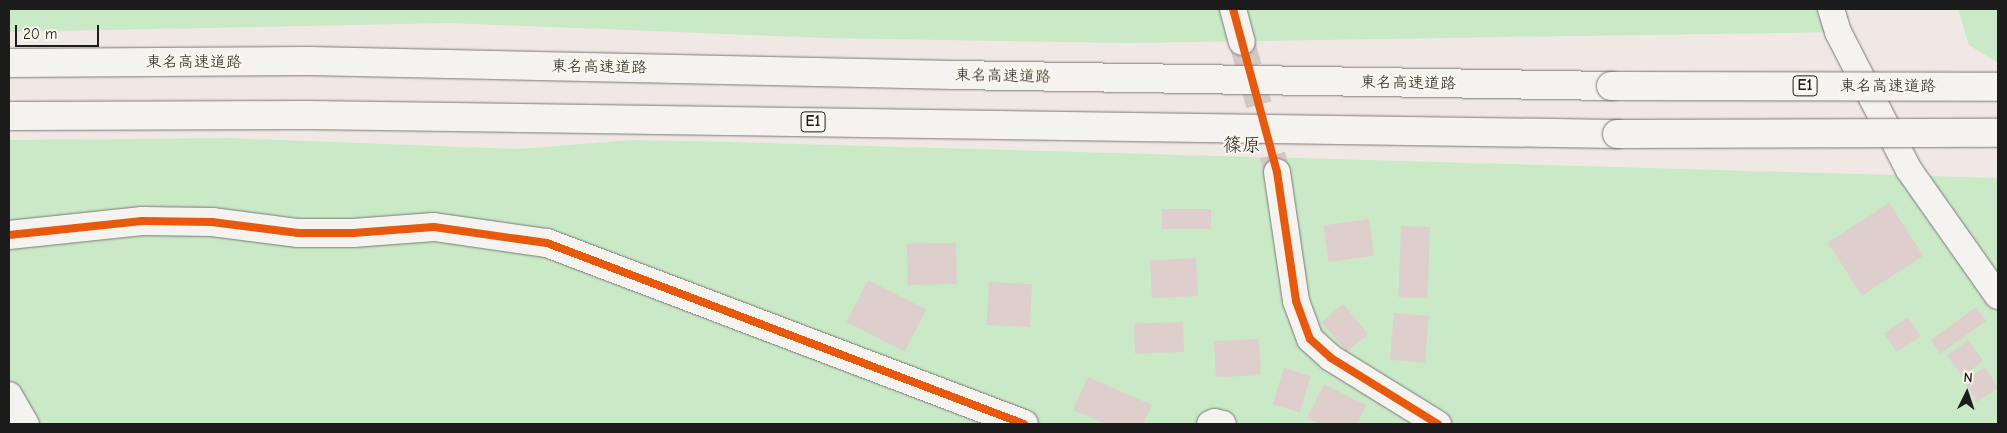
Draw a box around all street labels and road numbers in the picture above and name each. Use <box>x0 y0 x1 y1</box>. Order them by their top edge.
street label: 東名高速道路 <box>146 52 242 72</box>
street label: 東名高速道路 <box>551 57 647 77</box>
street label: 東名高速道路 <box>955 66 1051 86</box>
street label: 東名高速道路 <box>1360 73 1456 93</box>
road number: E1 <box>1792 74 1818 98</box>
street label: 東名高速道路 <box>1840 76 1936 96</box>
road number: E1 <box>800 110 826 134</box>

